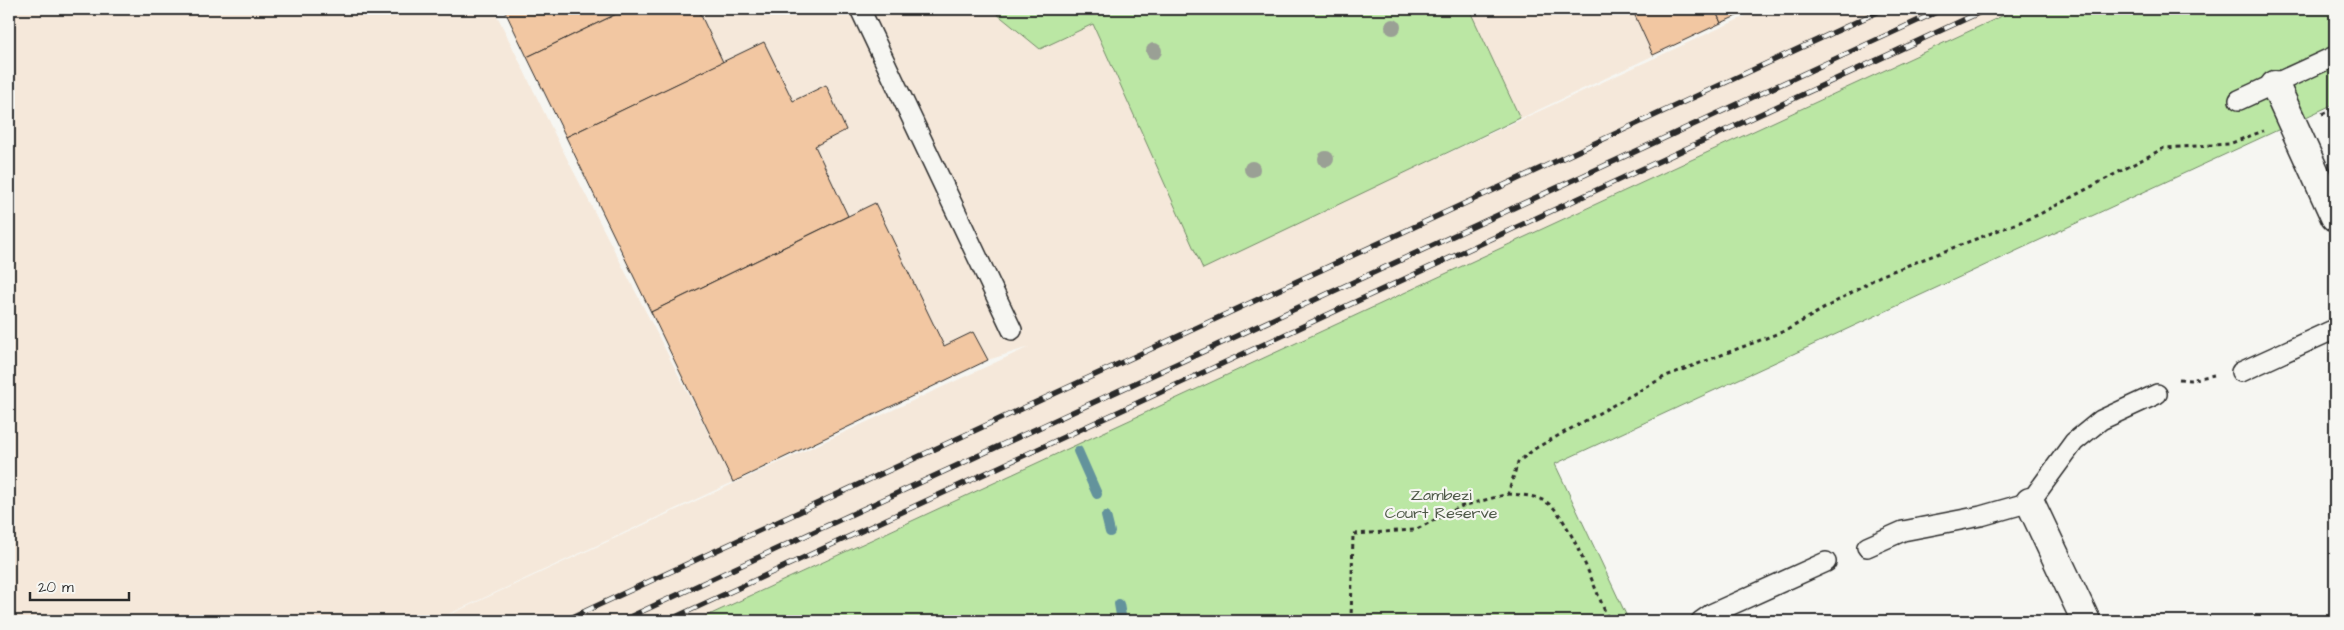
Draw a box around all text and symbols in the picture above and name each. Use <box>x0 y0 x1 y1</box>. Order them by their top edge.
park label: Zambezi Court Reserve <box>1385 484 1498 524</box>
scale bar <box>30 570 129 602</box>
text: 20 m <box>38 577 74 598</box>

